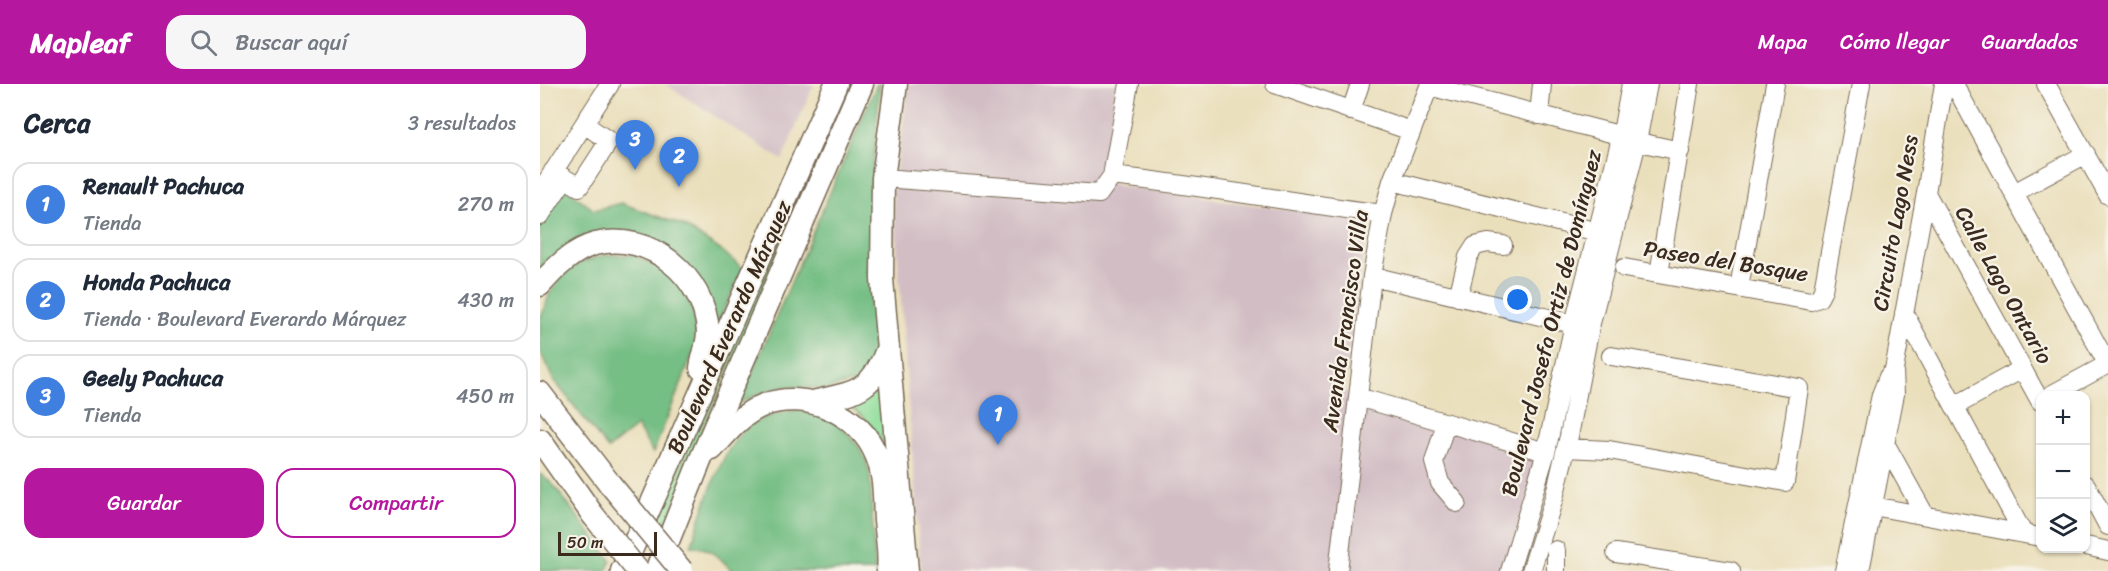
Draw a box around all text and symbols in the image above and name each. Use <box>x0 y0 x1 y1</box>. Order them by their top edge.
search box <box>166 15 586 69</box>
text: Mapleaf <box>30 18 130 67</box>
text: Buscar aquí <box>235 23 347 62</box>
text: Mapa <box>1758 23 1807 61</box>
text: Cómo llegar <box>1840 23 1949 61</box>
text: Guardados <box>1982 23 2078 61</box>
icon: search <box>187 26 220 59</box>
text: Cerca <box>24 100 90 146</box>
text: 3 resultados <box>408 106 516 141</box>
pin: 3 <box>616 120 655 170</box>
street label: Circuito Lago Ness <box>1860 132 1930 314</box>
pin: 2 <box>660 138 698 187</box>
street label: Boulevard Josefa Ortiz de Domínguez <box>1489 145 1613 500</box>
text: Renault Pachuca <box>83 167 244 206</box>
text: 1 <box>41 187 50 222</box>
text: 270 m <box>458 187 514 222</box>
street label: Boulevard Everardo Márquez <box>655 193 803 460</box>
street label: Calle Lago Ontario <box>1944 198 2064 372</box>
text: Tienda <box>83 206 141 241</box>
street label: Avenida Francisco Villa <box>1310 207 1380 435</box>
street label: Paseo del Bosque <box>1641 229 1811 293</box>
text: Honda Pachuca <box>83 263 230 302</box>
text: 2 <box>40 283 51 318</box>
text: 430 m <box>457 283 514 318</box>
your location <box>1503 285 1532 314</box>
text: Tienda · Boulevard Everardo Márquez <box>83 302 406 337</box>
text: Geely Pachuca <box>83 359 223 398</box>
text: 3 <box>40 379 51 414</box>
text: 450 m <box>456 379 514 414</box>
map controls <box>2036 391 2090 553</box>
button: + <box>2036 391 2090 445</box>
pin: 1 <box>978 396 1018 445</box>
text: Tienda <box>83 398 141 433</box>
button: − <box>2036 445 2090 499</box>
button: Guardar <box>24 468 264 538</box>
button: Compartir <box>276 468 516 538</box>
button: layers <box>2036 499 2090 553</box>
text: 50 m <box>567 528 603 557</box>
scale bar <box>558 529 657 556</box>

